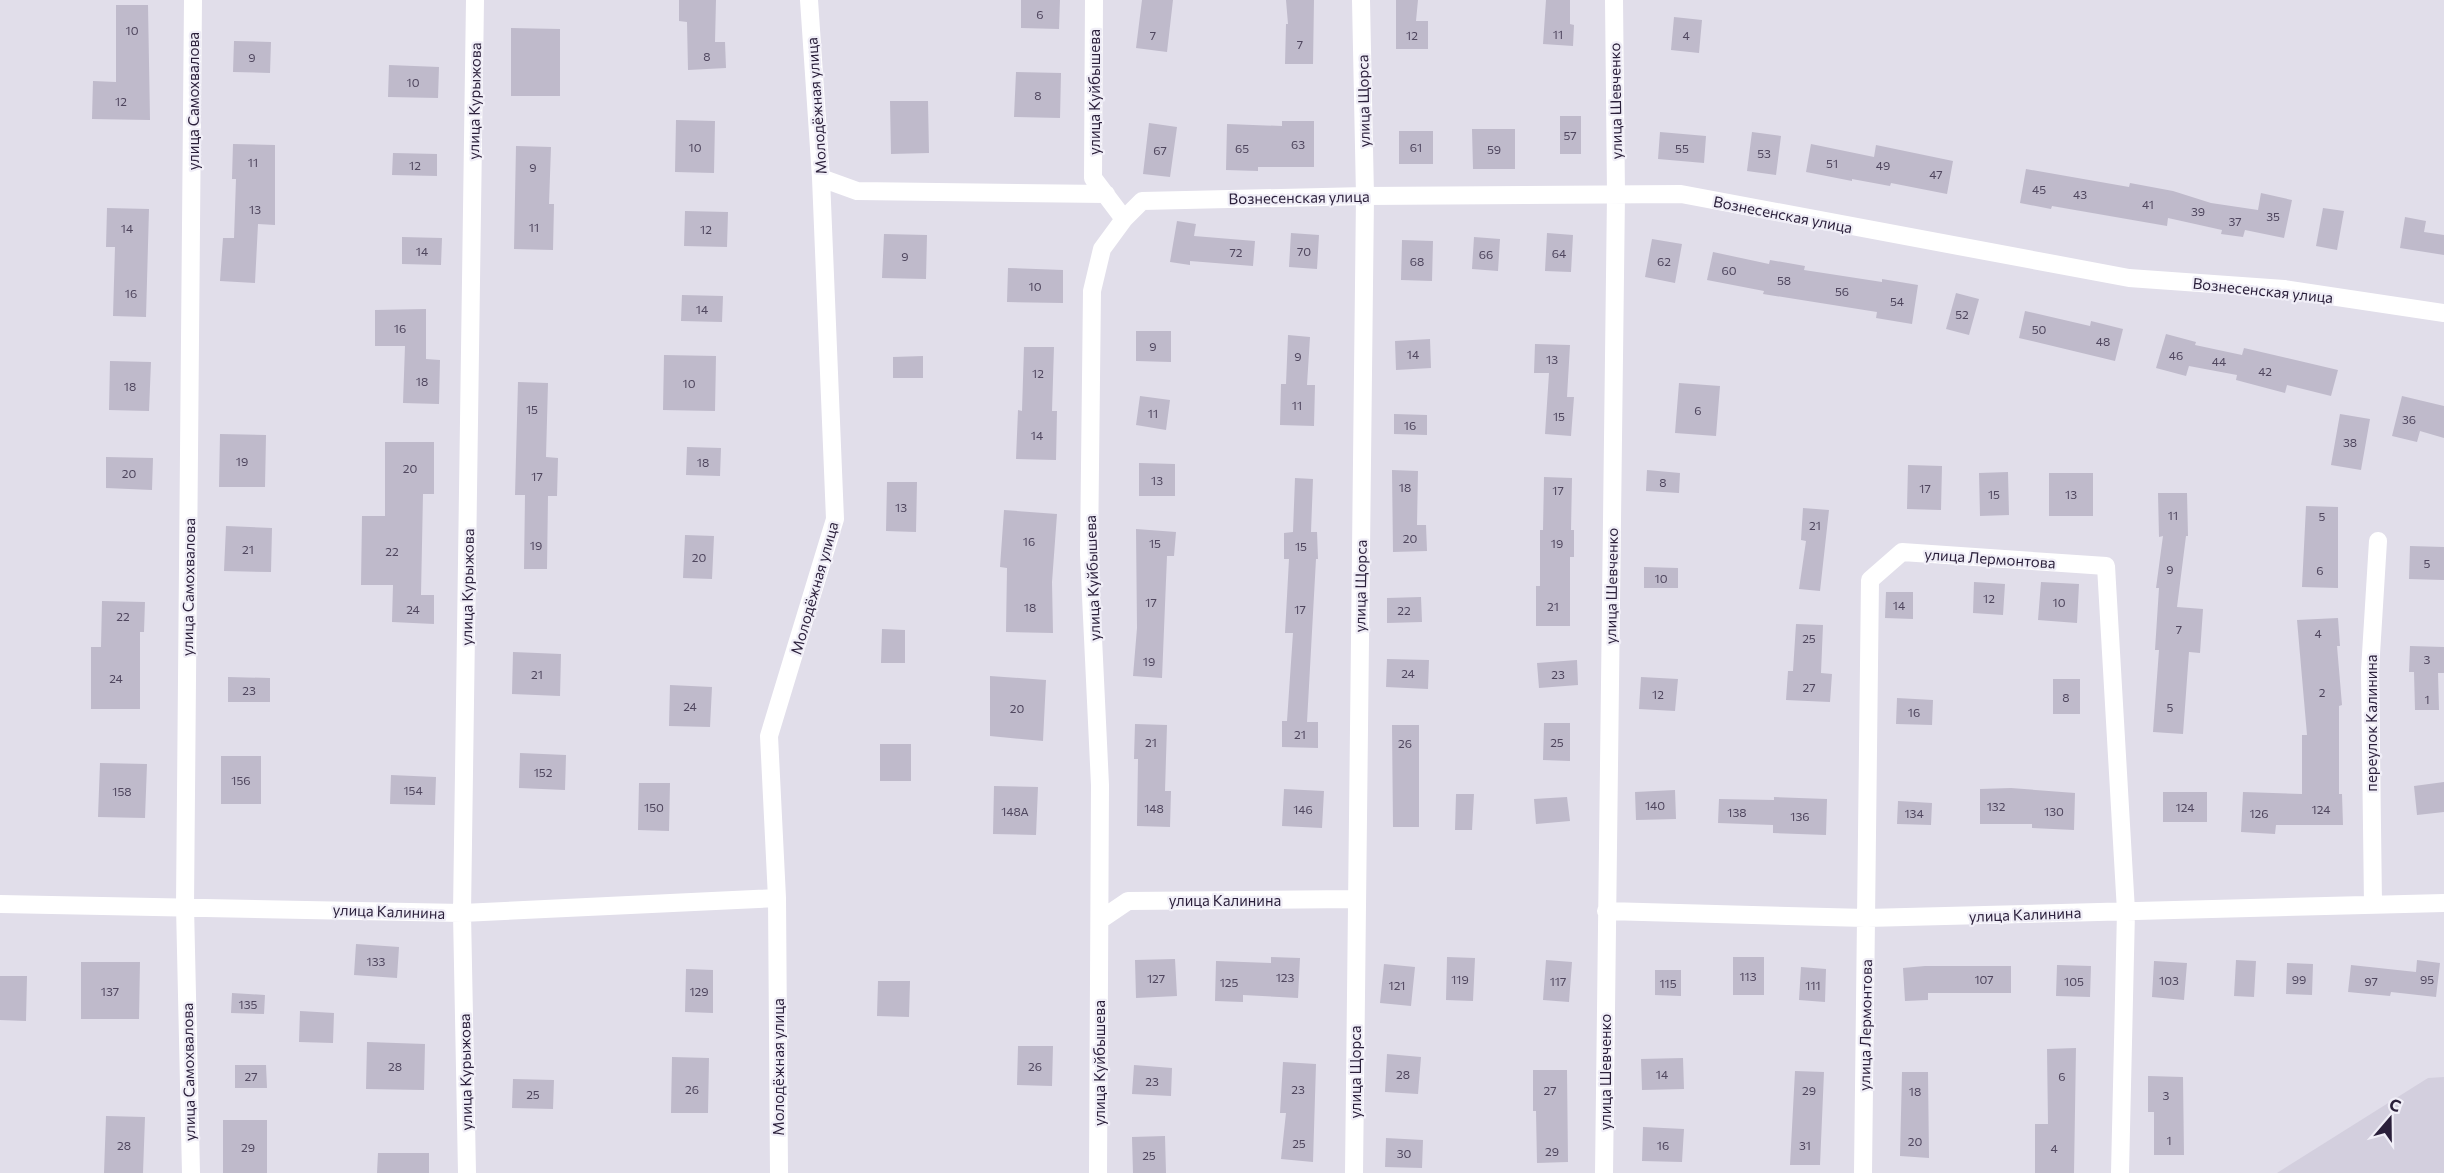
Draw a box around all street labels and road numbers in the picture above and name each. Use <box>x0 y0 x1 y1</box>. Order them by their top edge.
street label: улица Куйбышева <box>1085 29 1103 155</box>
street label: улица Самохвалова <box>184 32 202 170</box>
street label: Молодёжная улица <box>802 37 830 175</box>
street label: улица Курыжова <box>464 42 484 160</box>
street label: улица Шевченко <box>1605 43 1625 159</box>
street label: улица Щорса <box>1353 54 1373 148</box>
street label: Вознесенская улица <box>1228 187 1370 207</box>
street label: Вознесенская улица <box>1712 192 1854 236</box>
street label: Вознесенская улица <box>2192 274 2334 306</box>
street label: улица Куйбышева <box>1081 515 1103 641</box>
street label: улица Самохвалова <box>178 518 198 656</box>
street label: Молодёжная улица <box>786 519 842 657</box>
street label: улица Курыжова <box>457 528 477 646</box>
street label: улица Шевченко <box>1601 528 1621 644</box>
street label: улица Щорса <box>1350 539 1370 633</box>
street label: улица Лермонтова <box>1924 544 2056 572</box>
street label: переулок Калинина <box>2362 654 2380 792</box>
street label: улица Калинина <box>1169 891 1281 909</box>
street label: улица Калинина <box>332 900 446 922</box>
street label: улица Калинина <box>1968 903 2082 925</box>
street label: улица Лермонтова <box>1855 959 1875 1091</box>
street label: Молодёжная улица <box>769 998 787 1136</box>
street label: улица Куйбышева <box>1090 1000 1108 1126</box>
street label: улица Самохвалова <box>178 1003 198 1141</box>
street label: улица Курыжова <box>455 1013 475 1131</box>
street label: улица Шевченко <box>1596 1014 1614 1130</box>
street label: улица Щорса <box>1346 1026 1364 1118</box>

